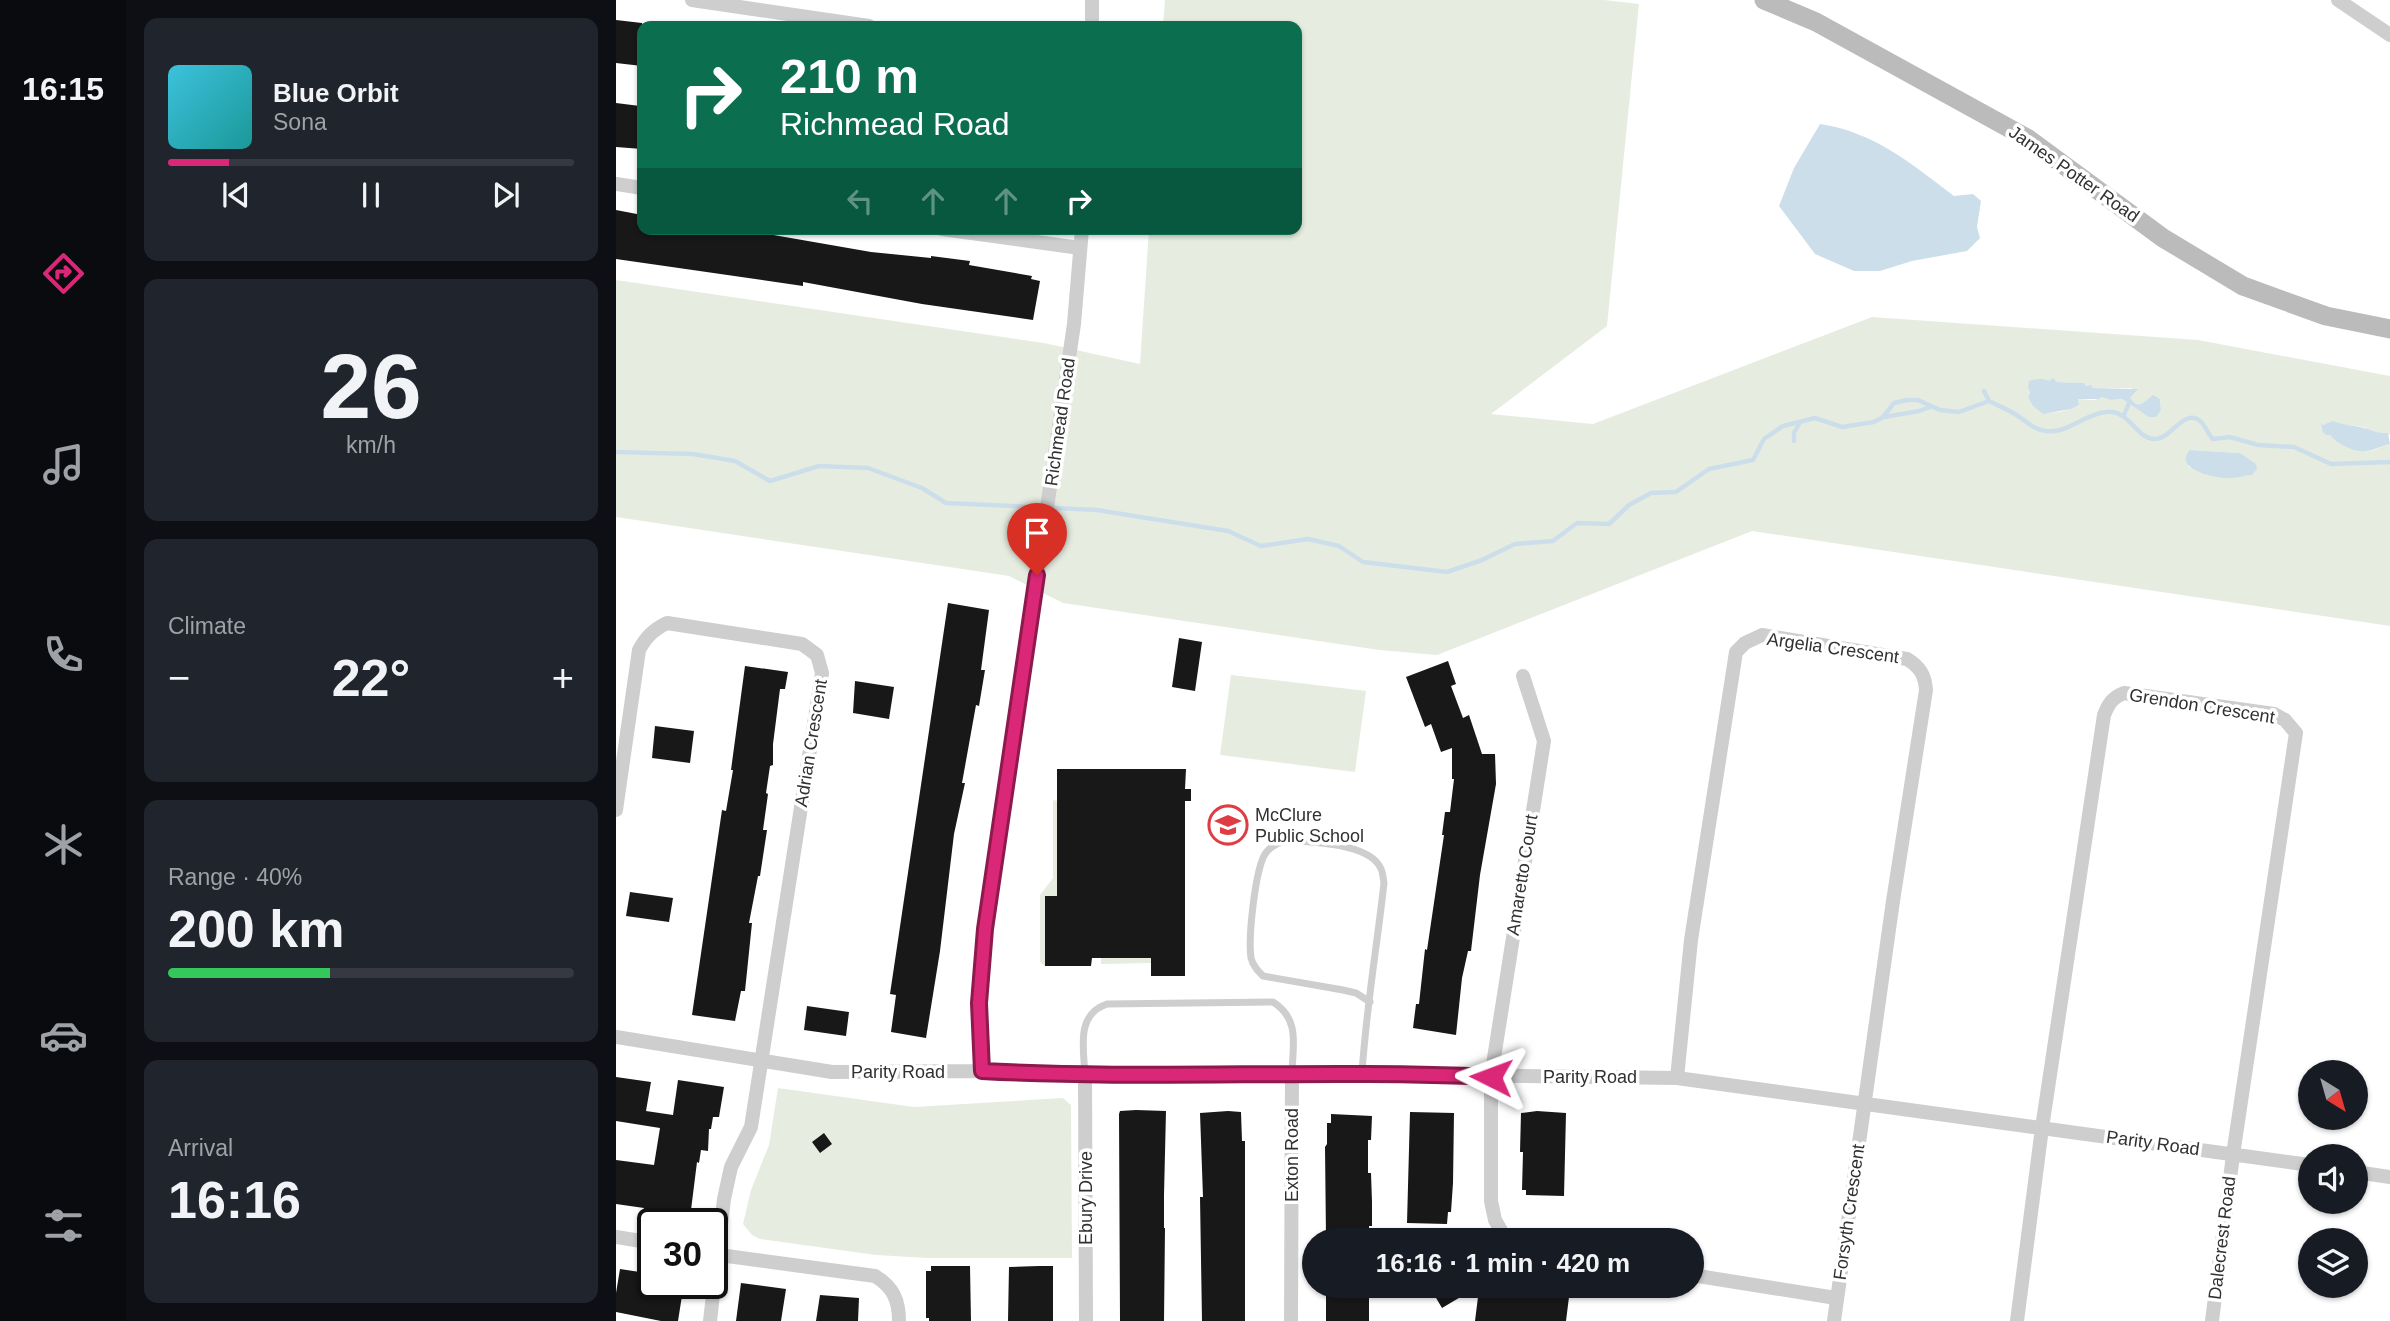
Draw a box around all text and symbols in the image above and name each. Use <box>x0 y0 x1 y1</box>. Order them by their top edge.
icon: right <box>665 49 756 140</box>
text: 210 m <box>780 49 919 103</box>
text: 16:15 <box>22 71 104 107</box>
text: Blue Orbit <box>273 78 399 108</box>
text: Richmead Road <box>780 106 1009 142</box>
text: Sona <box>273 109 327 135</box>
street label: James Potter Road <box>2005 122 2143 226</box>
icon: previous <box>217 176 255 214</box>
icon: pause <box>352 176 390 214</box>
icon: next <box>487 176 525 214</box>
icon: left <box>841 182 879 220</box>
icon: ahead <box>914 182 952 220</box>
icon: ahead <box>987 182 1025 220</box>
icon: right <box>1060 182 1098 220</box>
icon: directions <box>39 249 88 298</box>
text: 26 <box>320 336 422 437</box>
street label: Richmead Road <box>1041 357 1079 487</box>
text: km/h <box>346 432 396 458</box>
icon: music <box>39 440 88 489</box>
pin <box>1007 503 1067 575</box>
icon: arrive <box>1018 514 1056 552</box>
text: Climate <box>168 613 246 639</box>
street label: Argelia Crescent <box>1766 629 1900 667</box>
icon: phone <box>39 630 88 679</box>
text: 22° <box>332 649 410 707</box>
text: − <box>168 657 190 699</box>
text: + <box>552 657 574 699</box>
street label: Adrian Crescent <box>791 678 831 808</box>
street label: Grendon Crescent <box>2128 685 2276 727</box>
school or university icon: McClure Public School <box>1207 804 1249 846</box>
place label: McClure Public School <box>1255 805 1364 846</box>
street label: Amaretto Court <box>1503 813 1541 937</box>
icon: climate <box>39 820 88 869</box>
text: Range · 40% <box>168 864 302 890</box>
text: 200 km <box>168 900 344 958</box>
icon: car <box>39 1011 88 1060</box>
position arrow <box>1454 1040 1528 1114</box>
north arrow <box>2298 1060 2368 1130</box>
map controls <box>2298 1060 2368 1298</box>
street label: Parity Road <box>851 1062 945 1082</box>
street label: Parity Road <box>1543 1067 1637 1087</box>
street label: Exton Road <box>1282 1108 1302 1202</box>
street label: Parity Road <box>2105 1127 2201 1159</box>
text: Arrival <box>168 1135 233 1161</box>
street label: Forsyth Crescent <box>1830 1143 1868 1281</box>
button: sound <box>2298 1144 2368 1214</box>
street label: Ebury Drive <box>1076 1151 1096 1245</box>
text: 16:16 <box>168 1171 301 1229</box>
street label: Dalecrest Road <box>2205 1175 2239 1301</box>
icon: filters <box>39 1201 88 1250</box>
speed limit sign: 30 <box>637 1208 728 1299</box>
button: layers <box>2298 1228 2368 1298</box>
text: 16:16 · 1 min · 420 m <box>1376 1248 1630 1278</box>

